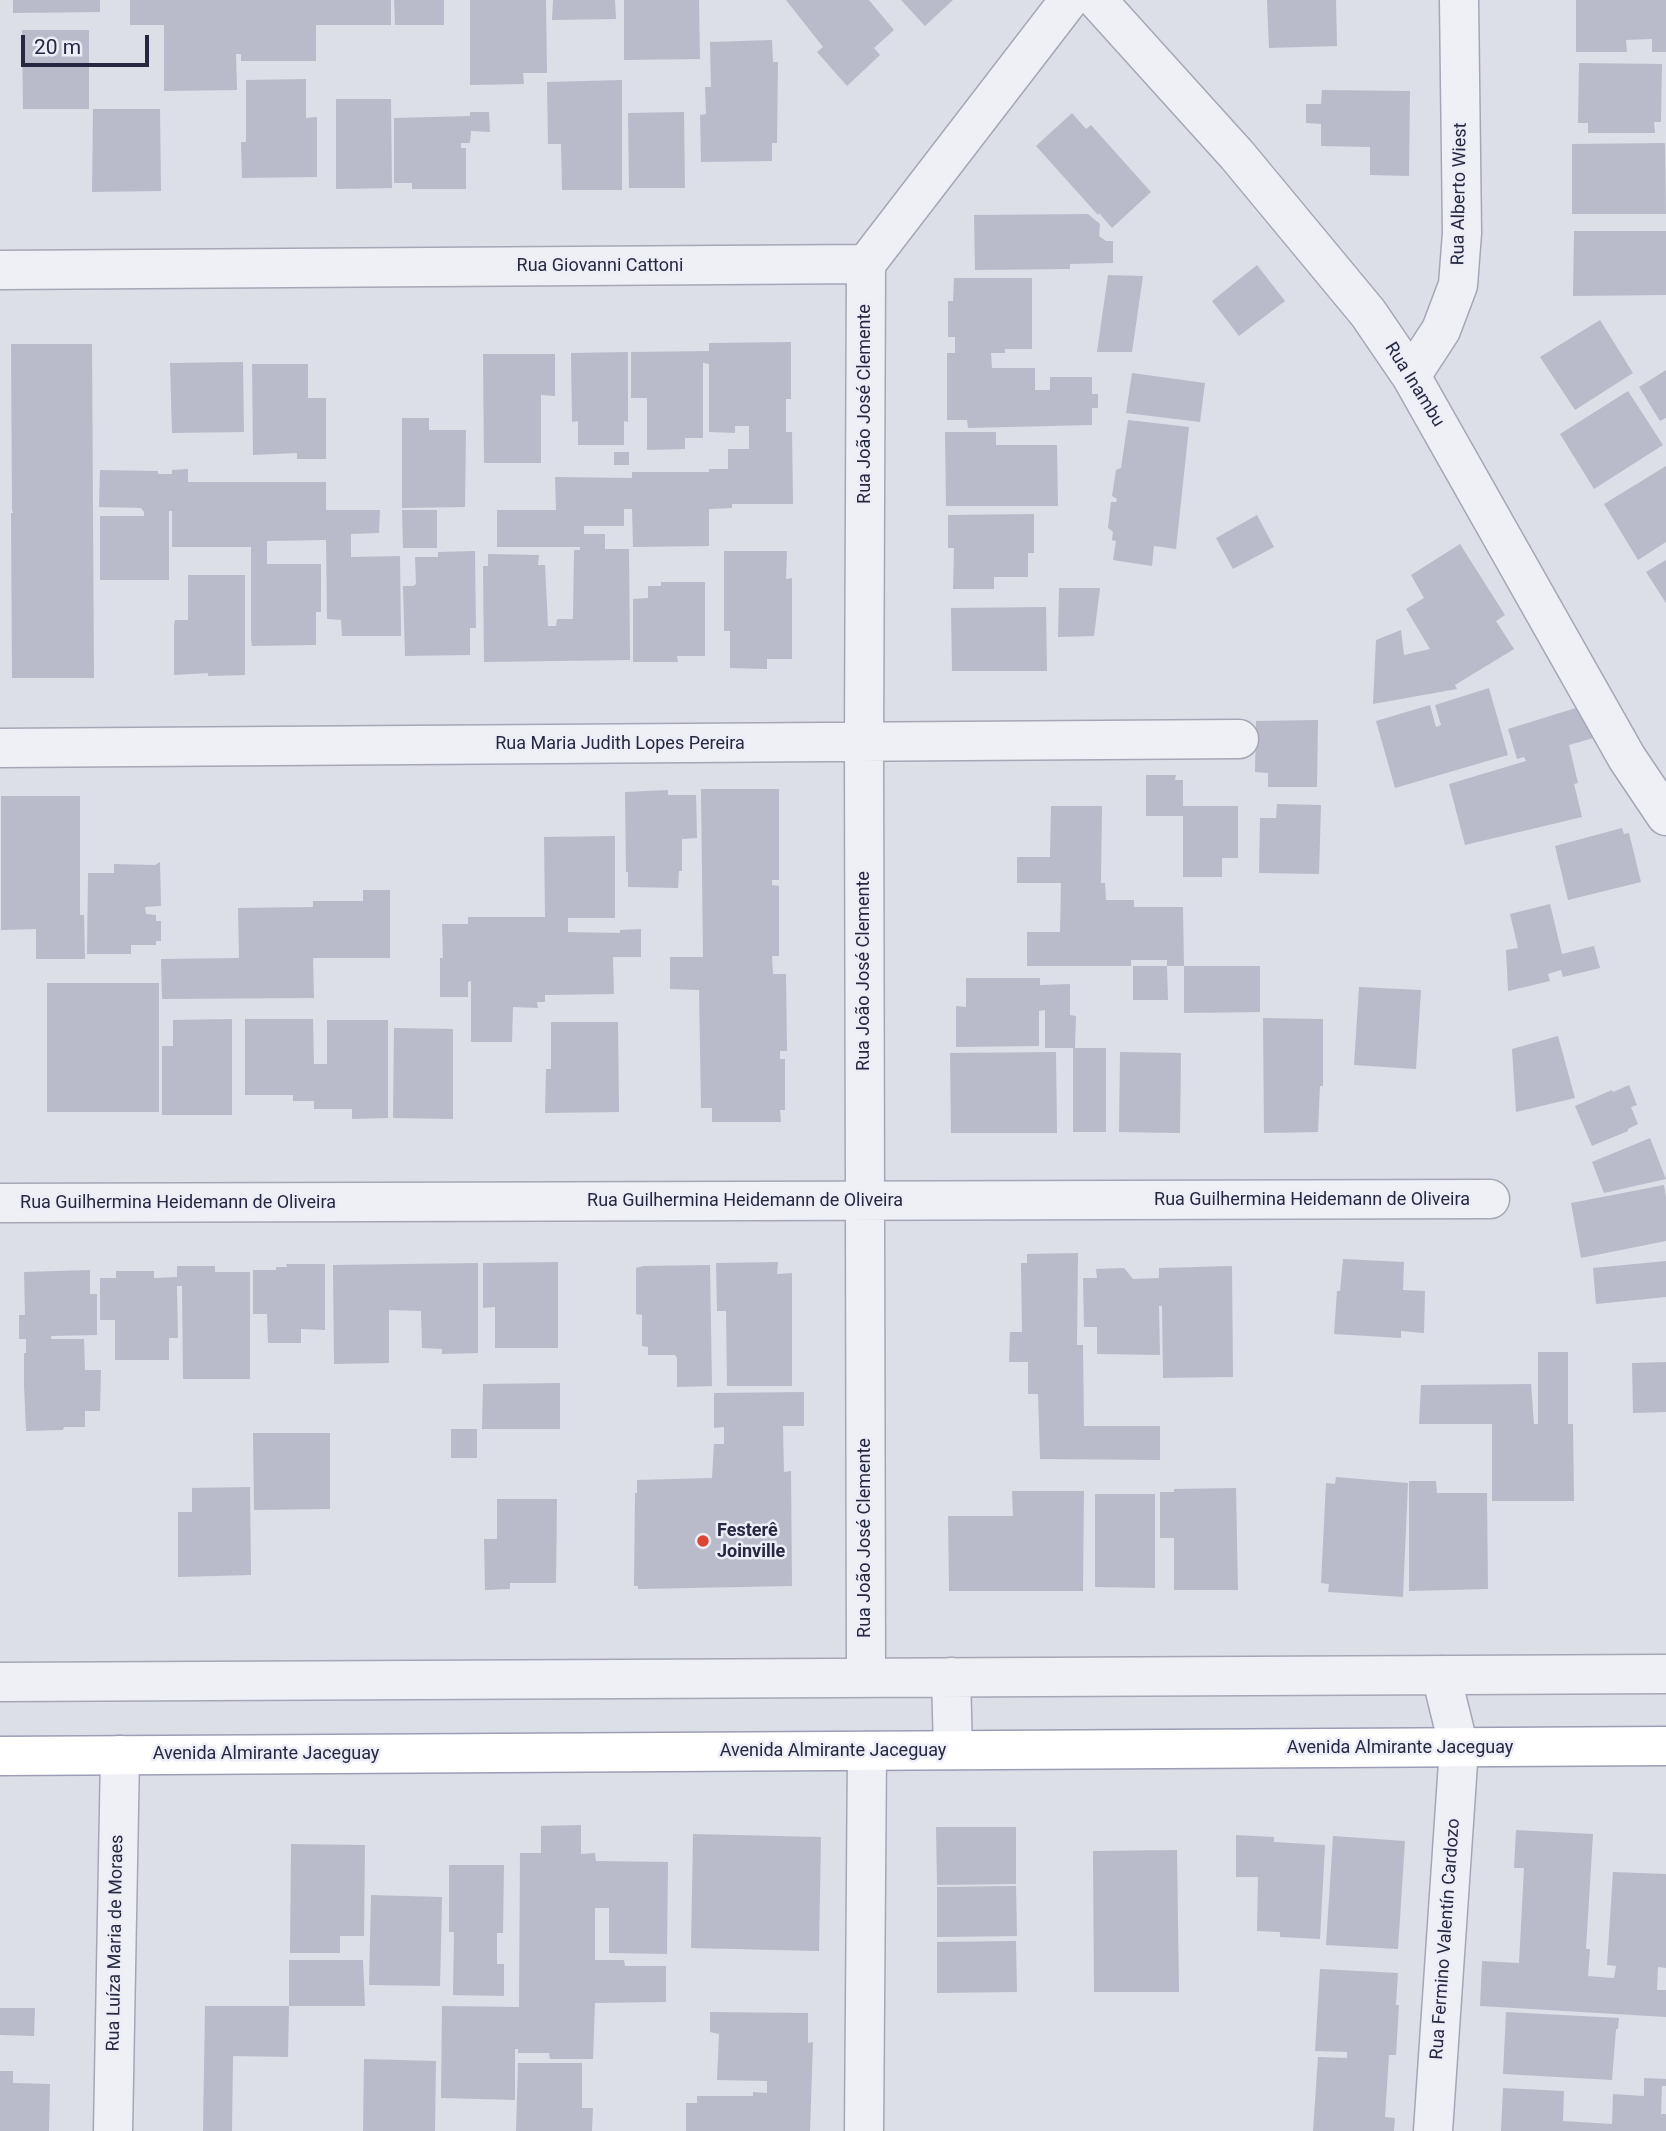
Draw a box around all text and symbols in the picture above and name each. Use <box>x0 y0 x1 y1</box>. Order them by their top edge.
scale bar <box>24 21 152 65</box>
text: 20 m <box>34 35 81 59</box>
street label: Rua Alberto Wiest <box>1448 122 1472 266</box>
street label: Rua Giovanni Cattoni <box>517 255 683 277</box>
street label: Rua João José Clemente <box>854 304 876 504</box>
street label: Rua Inambu <box>1379 339 1449 431</box>
street label: Rua Maria Judith Lopes Pereira <box>495 733 745 755</box>
street label: Rua João José Clemente <box>853 871 875 1071</box>
street label: Rua Guilhermina Heidemann de Oliveira <box>1154 1189 1470 1211</box>
street label: Rua Guilhermina Heidemann de Oliveira <box>587 1190 903 1212</box>
street label: Rua Guilhermina Heidemann de Oliveira <box>20 1192 336 1214</box>
street label: Rua João José Clemente <box>854 1438 876 1638</box>
place label: Festerê Joinville <box>717 1520 785 1562</box>
marker: Festerê Joinville <box>695 1533 711 1549</box>
street label: Avenida Almirante Jaceguay <box>1287 1737 1513 1759</box>
street label: Avenida Almirante Jaceguay <box>720 1740 946 1762</box>
street label: Avenida Almirante Jaceguay <box>153 1743 379 1765</box>
street label: Rua Fermino Valentín Cardozo <box>1427 1818 1465 2060</box>
street label: Rua Luíza Maria de Moraes <box>103 1834 129 2052</box>

